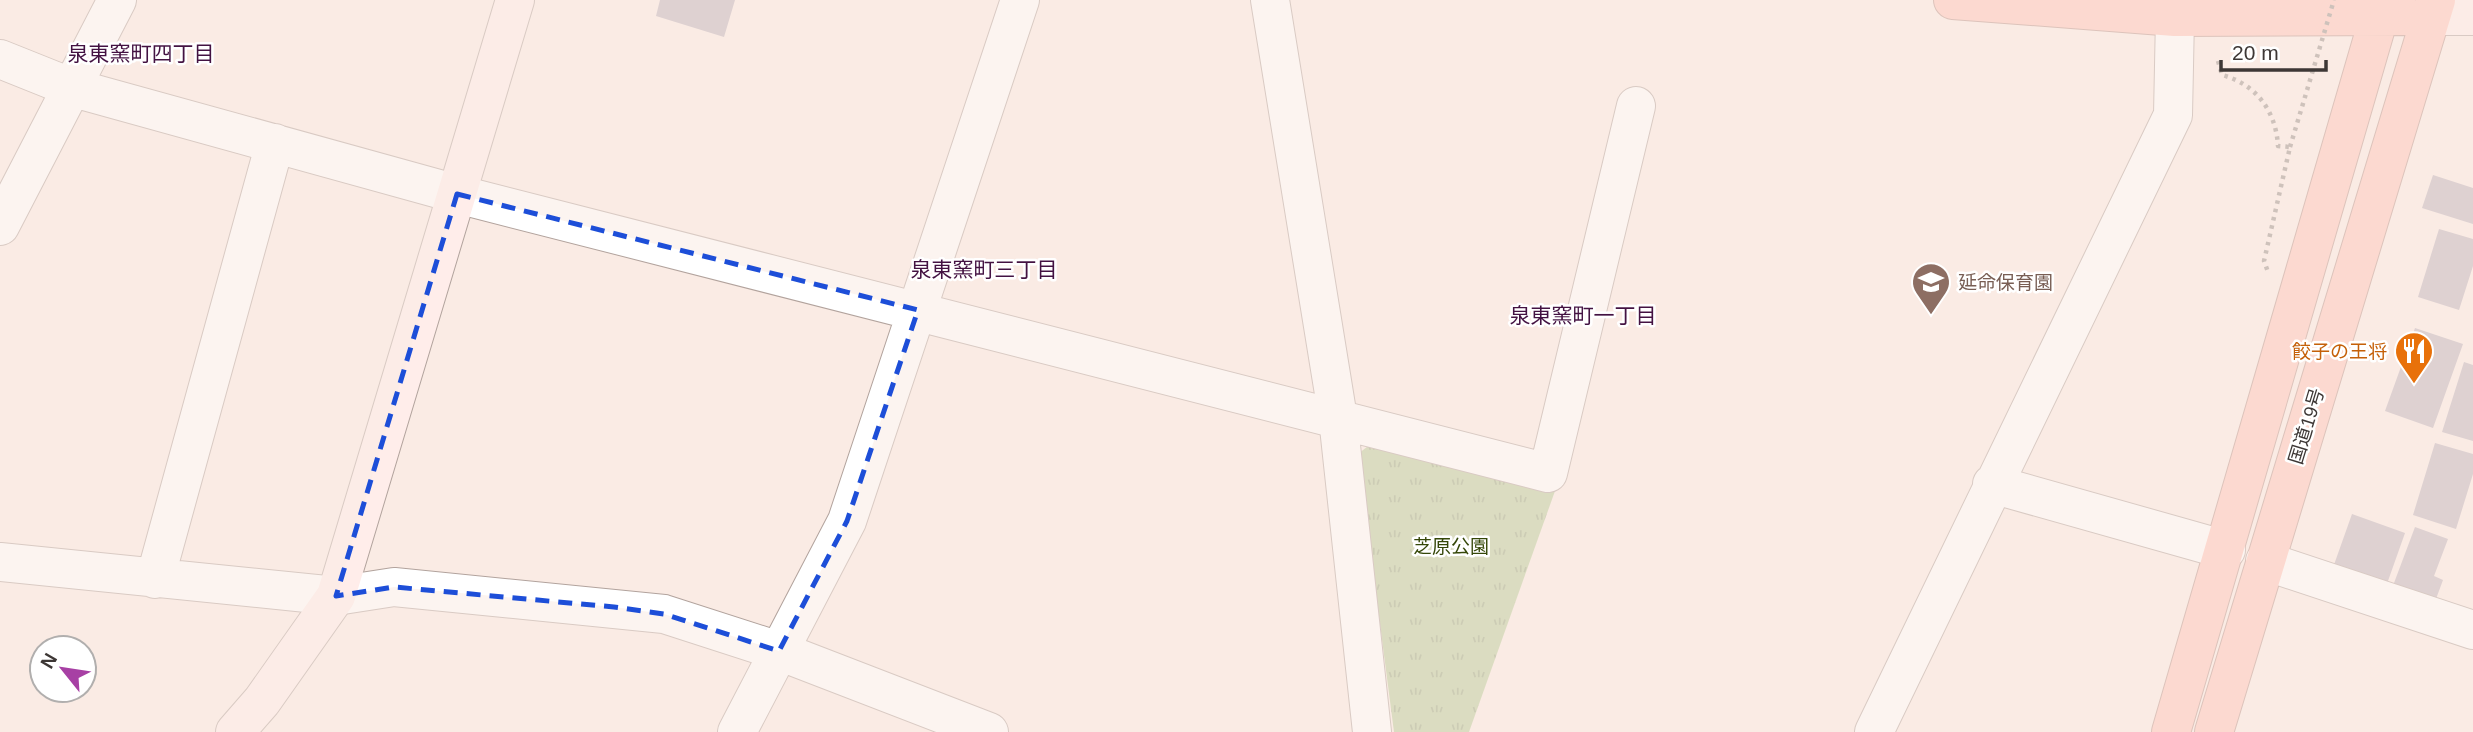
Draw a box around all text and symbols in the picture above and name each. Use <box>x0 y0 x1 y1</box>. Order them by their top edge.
scale bar <box>2221 28 2326 72</box>
text: 20 m <box>2232 41 2279 64</box>
district label: 泉東窯町四丁目 <box>68 42 215 65</box>
district label: 泉東窯町三丁目 <box>911 258 1058 281</box>
school or university icon: 延命保育園 <box>1910 261 1952 316</box>
place label: 延命保育園 <box>1958 272 2053 293</box>
district label: 泉東窯町一丁目 <box>1510 304 1657 327</box>
restaurant icon: 餃子の王将 <box>2393 330 2435 385</box>
place label: 餃子の王将 <box>2292 341 2387 362</box>
street label: 国道19号 <box>2285 386 2328 467</box>
park label: 芝原公園 <box>1413 536 1489 557</box>
north arrow <box>28 634 98 704</box>
text: N <box>36 650 61 672</box>

